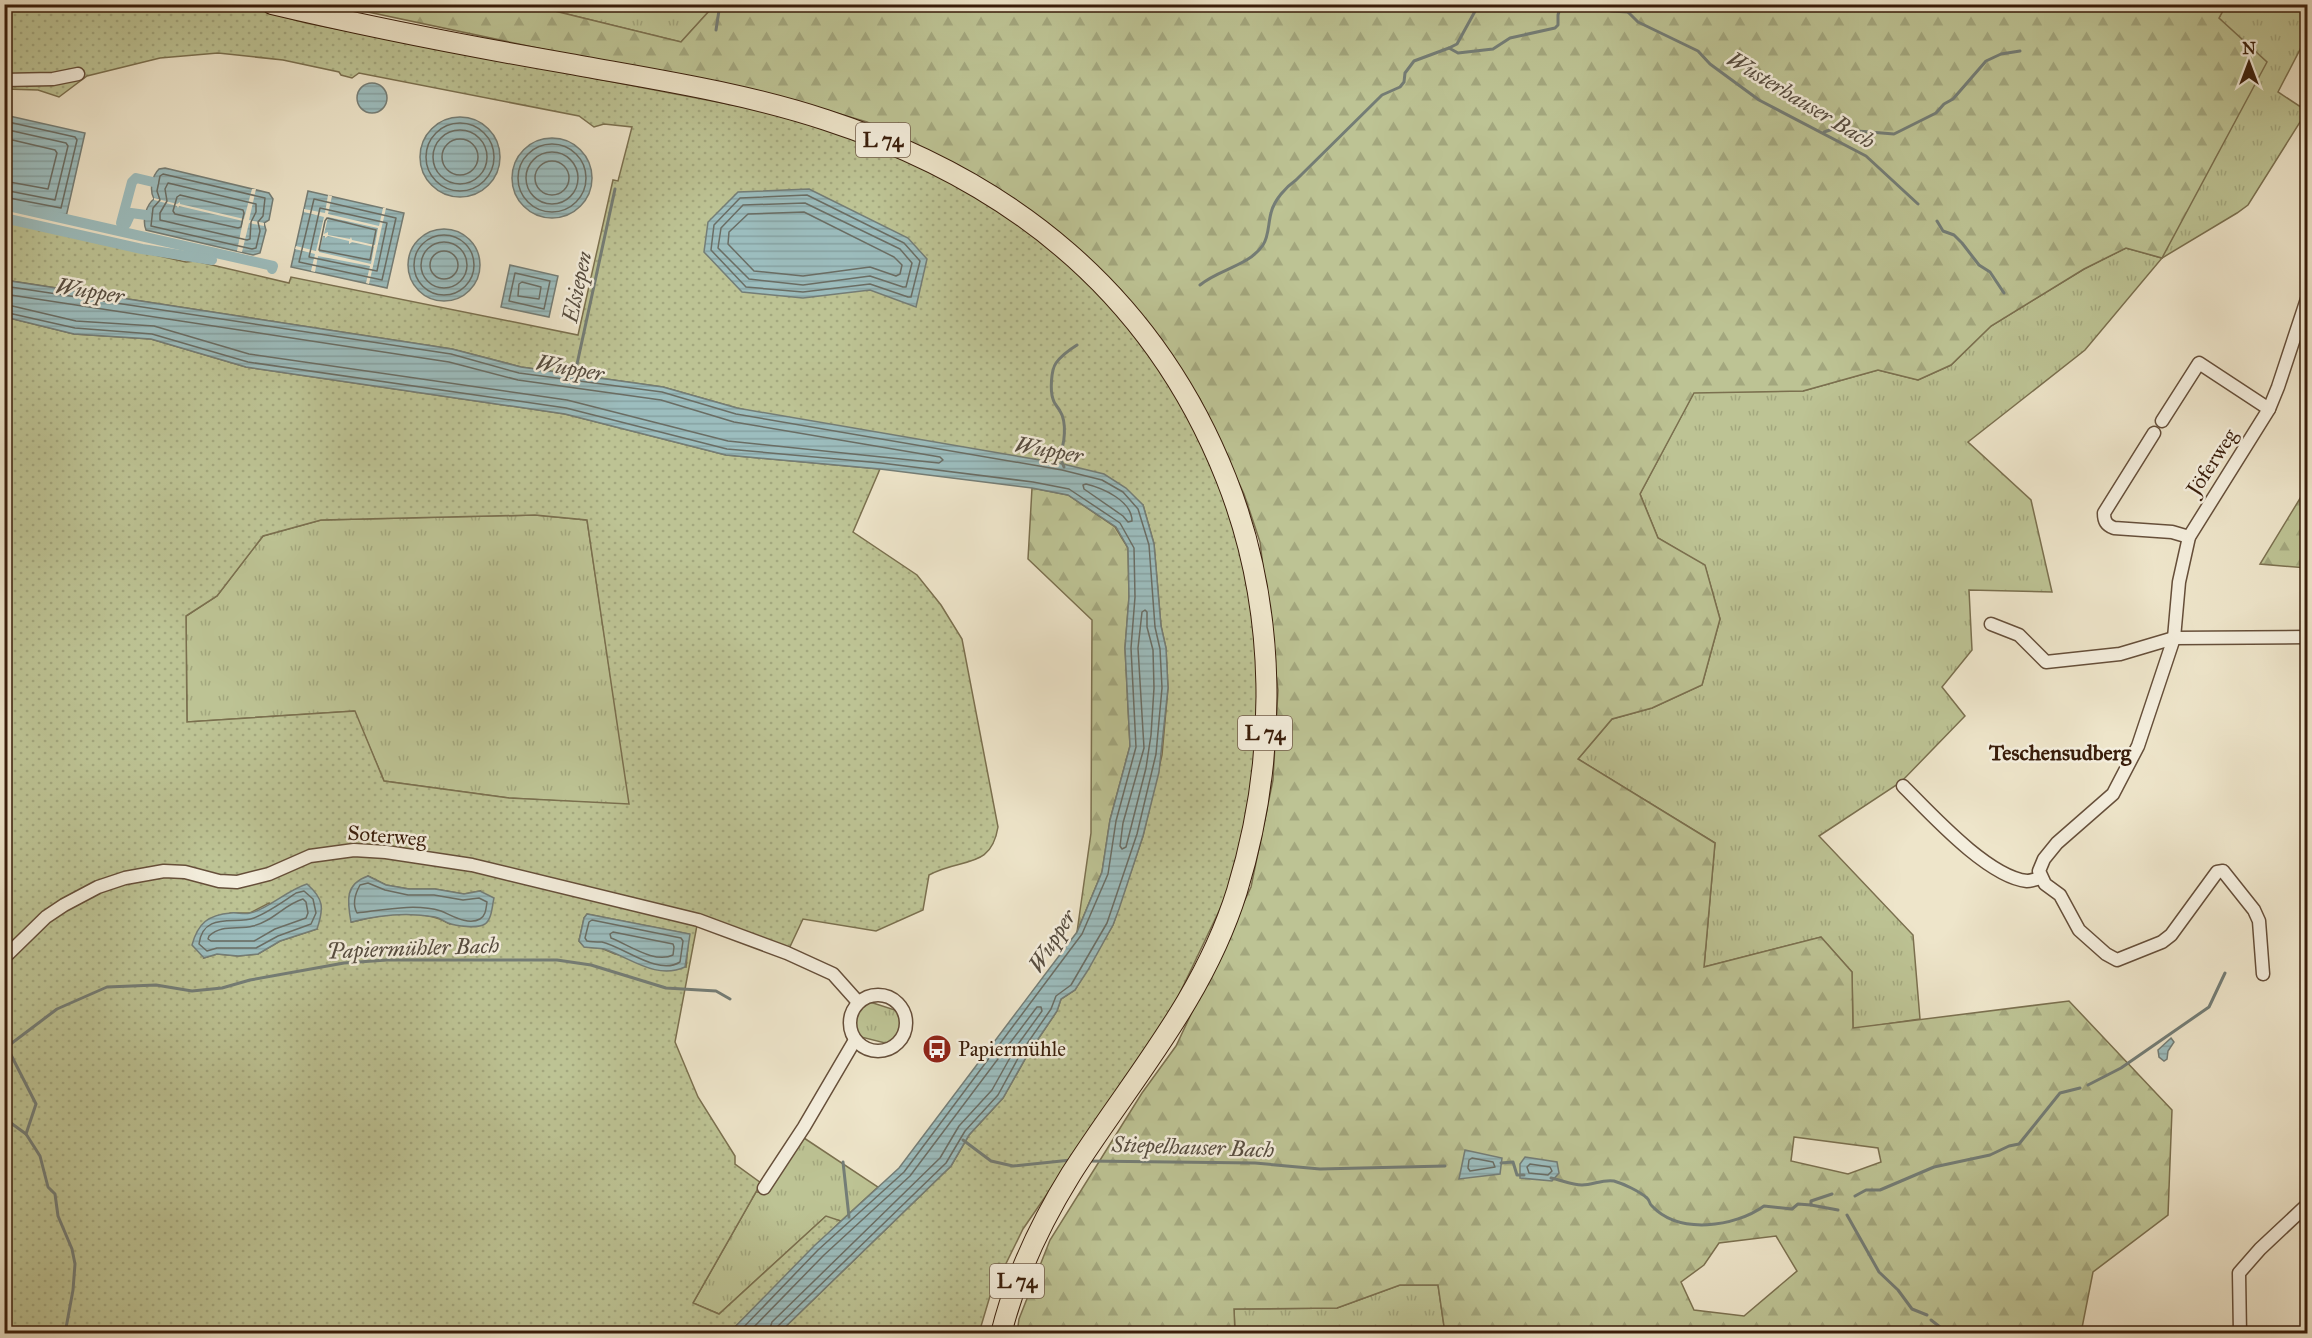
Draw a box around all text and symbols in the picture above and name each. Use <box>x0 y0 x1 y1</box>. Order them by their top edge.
north arrow <box>2219 33 2279 93</box>
text: N <box>2242 39 2256 58</box>
water label: Wusterhauser Bach <box>1722 45 1880 155</box>
road number: L 74 <box>856 123 910 157</box>
water label: Elsiepen <box>556 248 598 326</box>
water label: Wupper <box>54 272 128 310</box>
water label: Wupper <box>534 349 608 388</box>
street label: Jöferweg <box>2180 424 2243 502</box>
water label: Wupper <box>1013 431 1087 470</box>
road number: L 74 <box>1238 716 1292 750</box>
district label: Teschensudberg <box>1988 739 2132 766</box>
street label: Soterweg <box>346 820 428 852</box>
water label: Wupper <box>1022 903 1083 977</box>
water label: Papiermühler Bach <box>326 931 500 965</box>
bus stop icon: Papiermühle <box>921 1033 953 1065</box>
place label: Papiermühle <box>958 1036 1066 1062</box>
water label: Stiepelhauser Bach <box>1110 1131 1275 1163</box>
road number: L 74 <box>990 1264 1044 1298</box>

